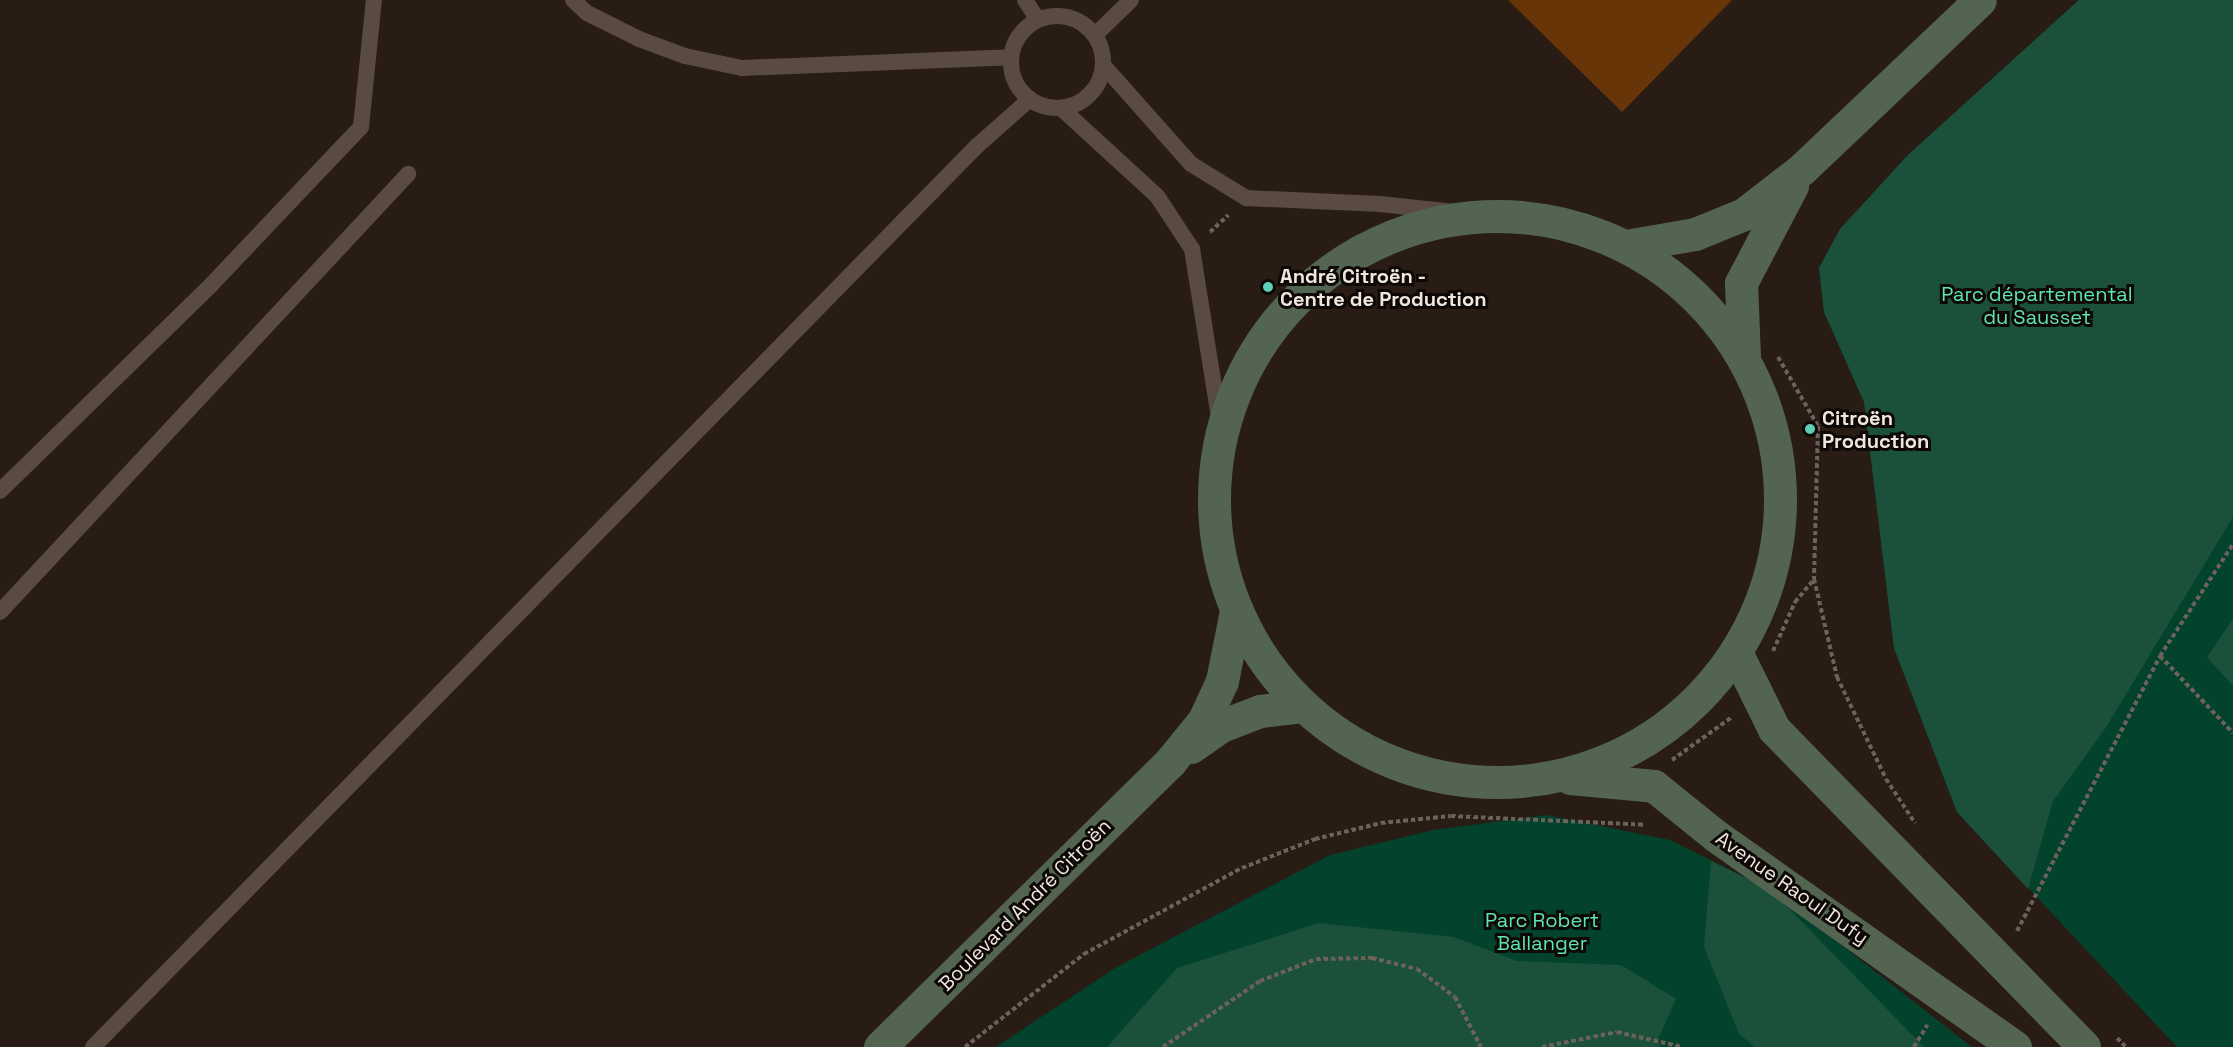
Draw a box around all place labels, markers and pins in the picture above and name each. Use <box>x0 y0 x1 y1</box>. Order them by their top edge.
place label: André Citroën - Centre de Production <box>1280 264 1486 311</box>
marker: André Citroën - Centre de Production <box>1261 280 1275 294</box>
place label: Citroën Production <box>1822 406 1929 453</box>
marker: Citroën Production <box>1803 422 1817 436</box>

